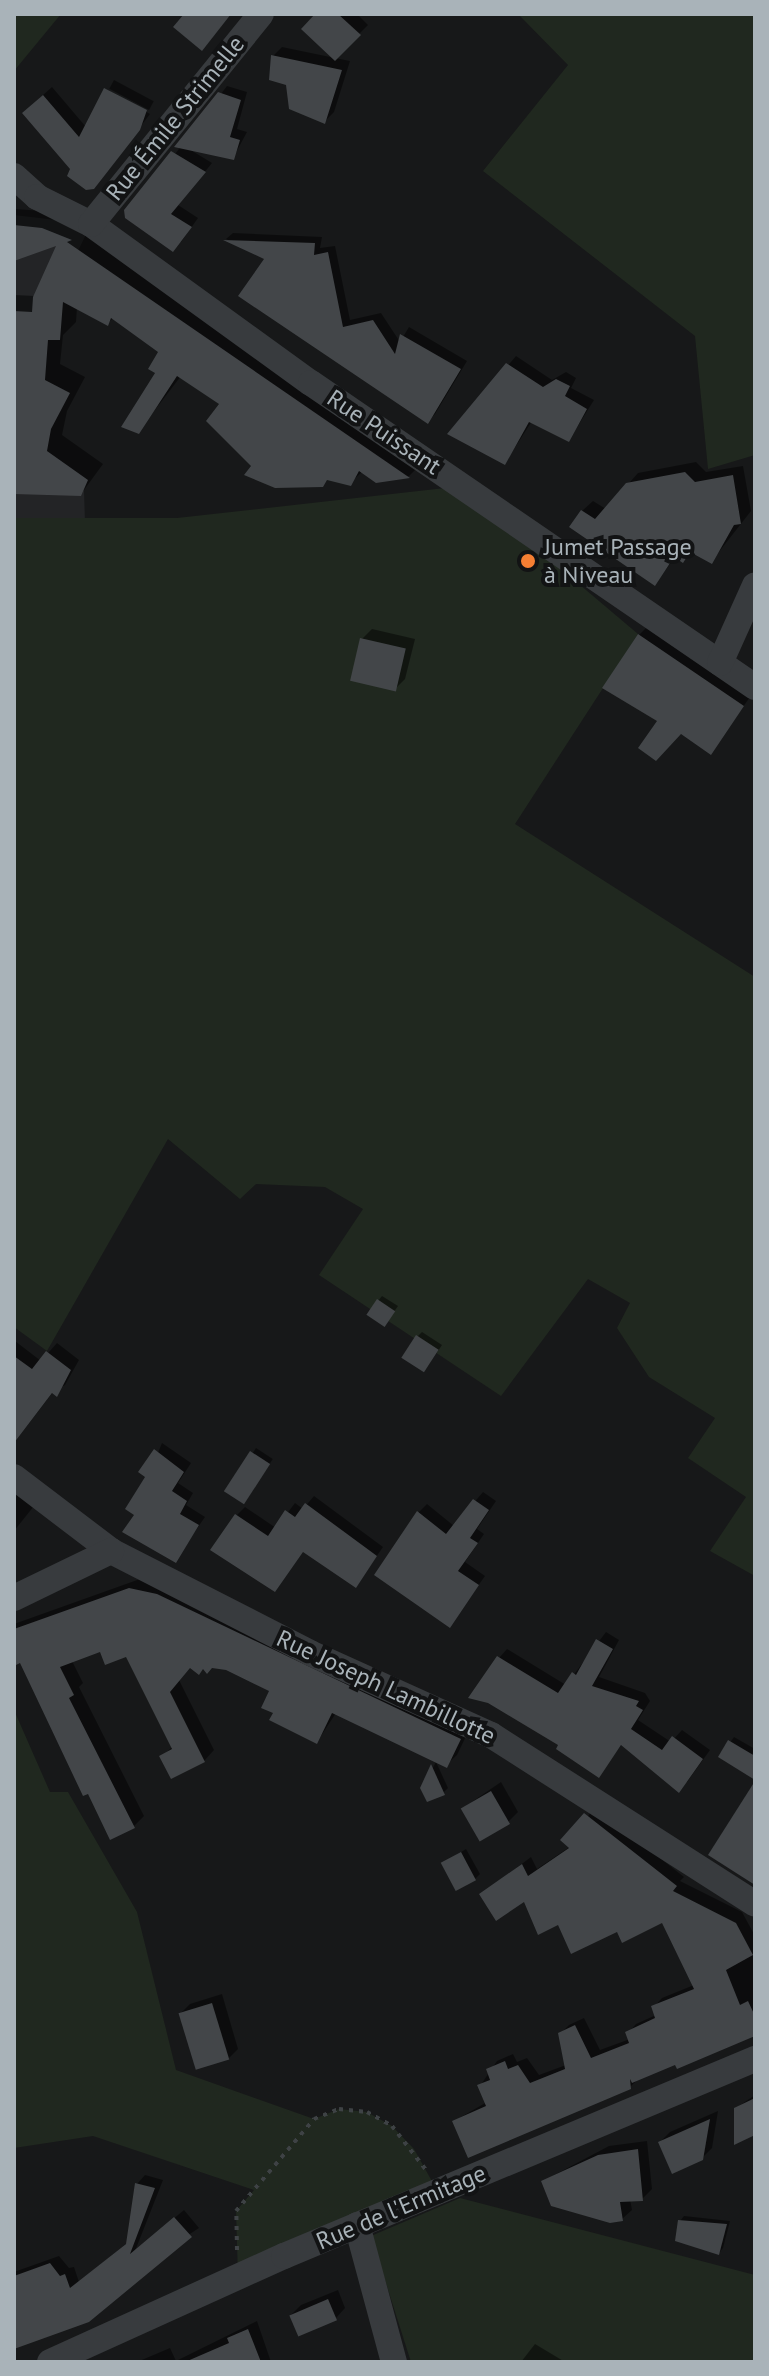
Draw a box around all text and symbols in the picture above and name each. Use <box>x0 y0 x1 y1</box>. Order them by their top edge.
street label: Rue Émile Strimelle <box>100 30 250 206</box>
street label: Rue Puissant <box>322 383 446 481</box>
place label: Jumet Passage à Niveau <box>544 533 692 589</box>
marker: Jumet Passage à Niveau <box>519 552 537 570</box>
street label: Rue Joseph Lambillotte <box>272 1624 500 1750</box>
street label: Rue de l'Ermitage <box>312 2158 490 2256</box>

